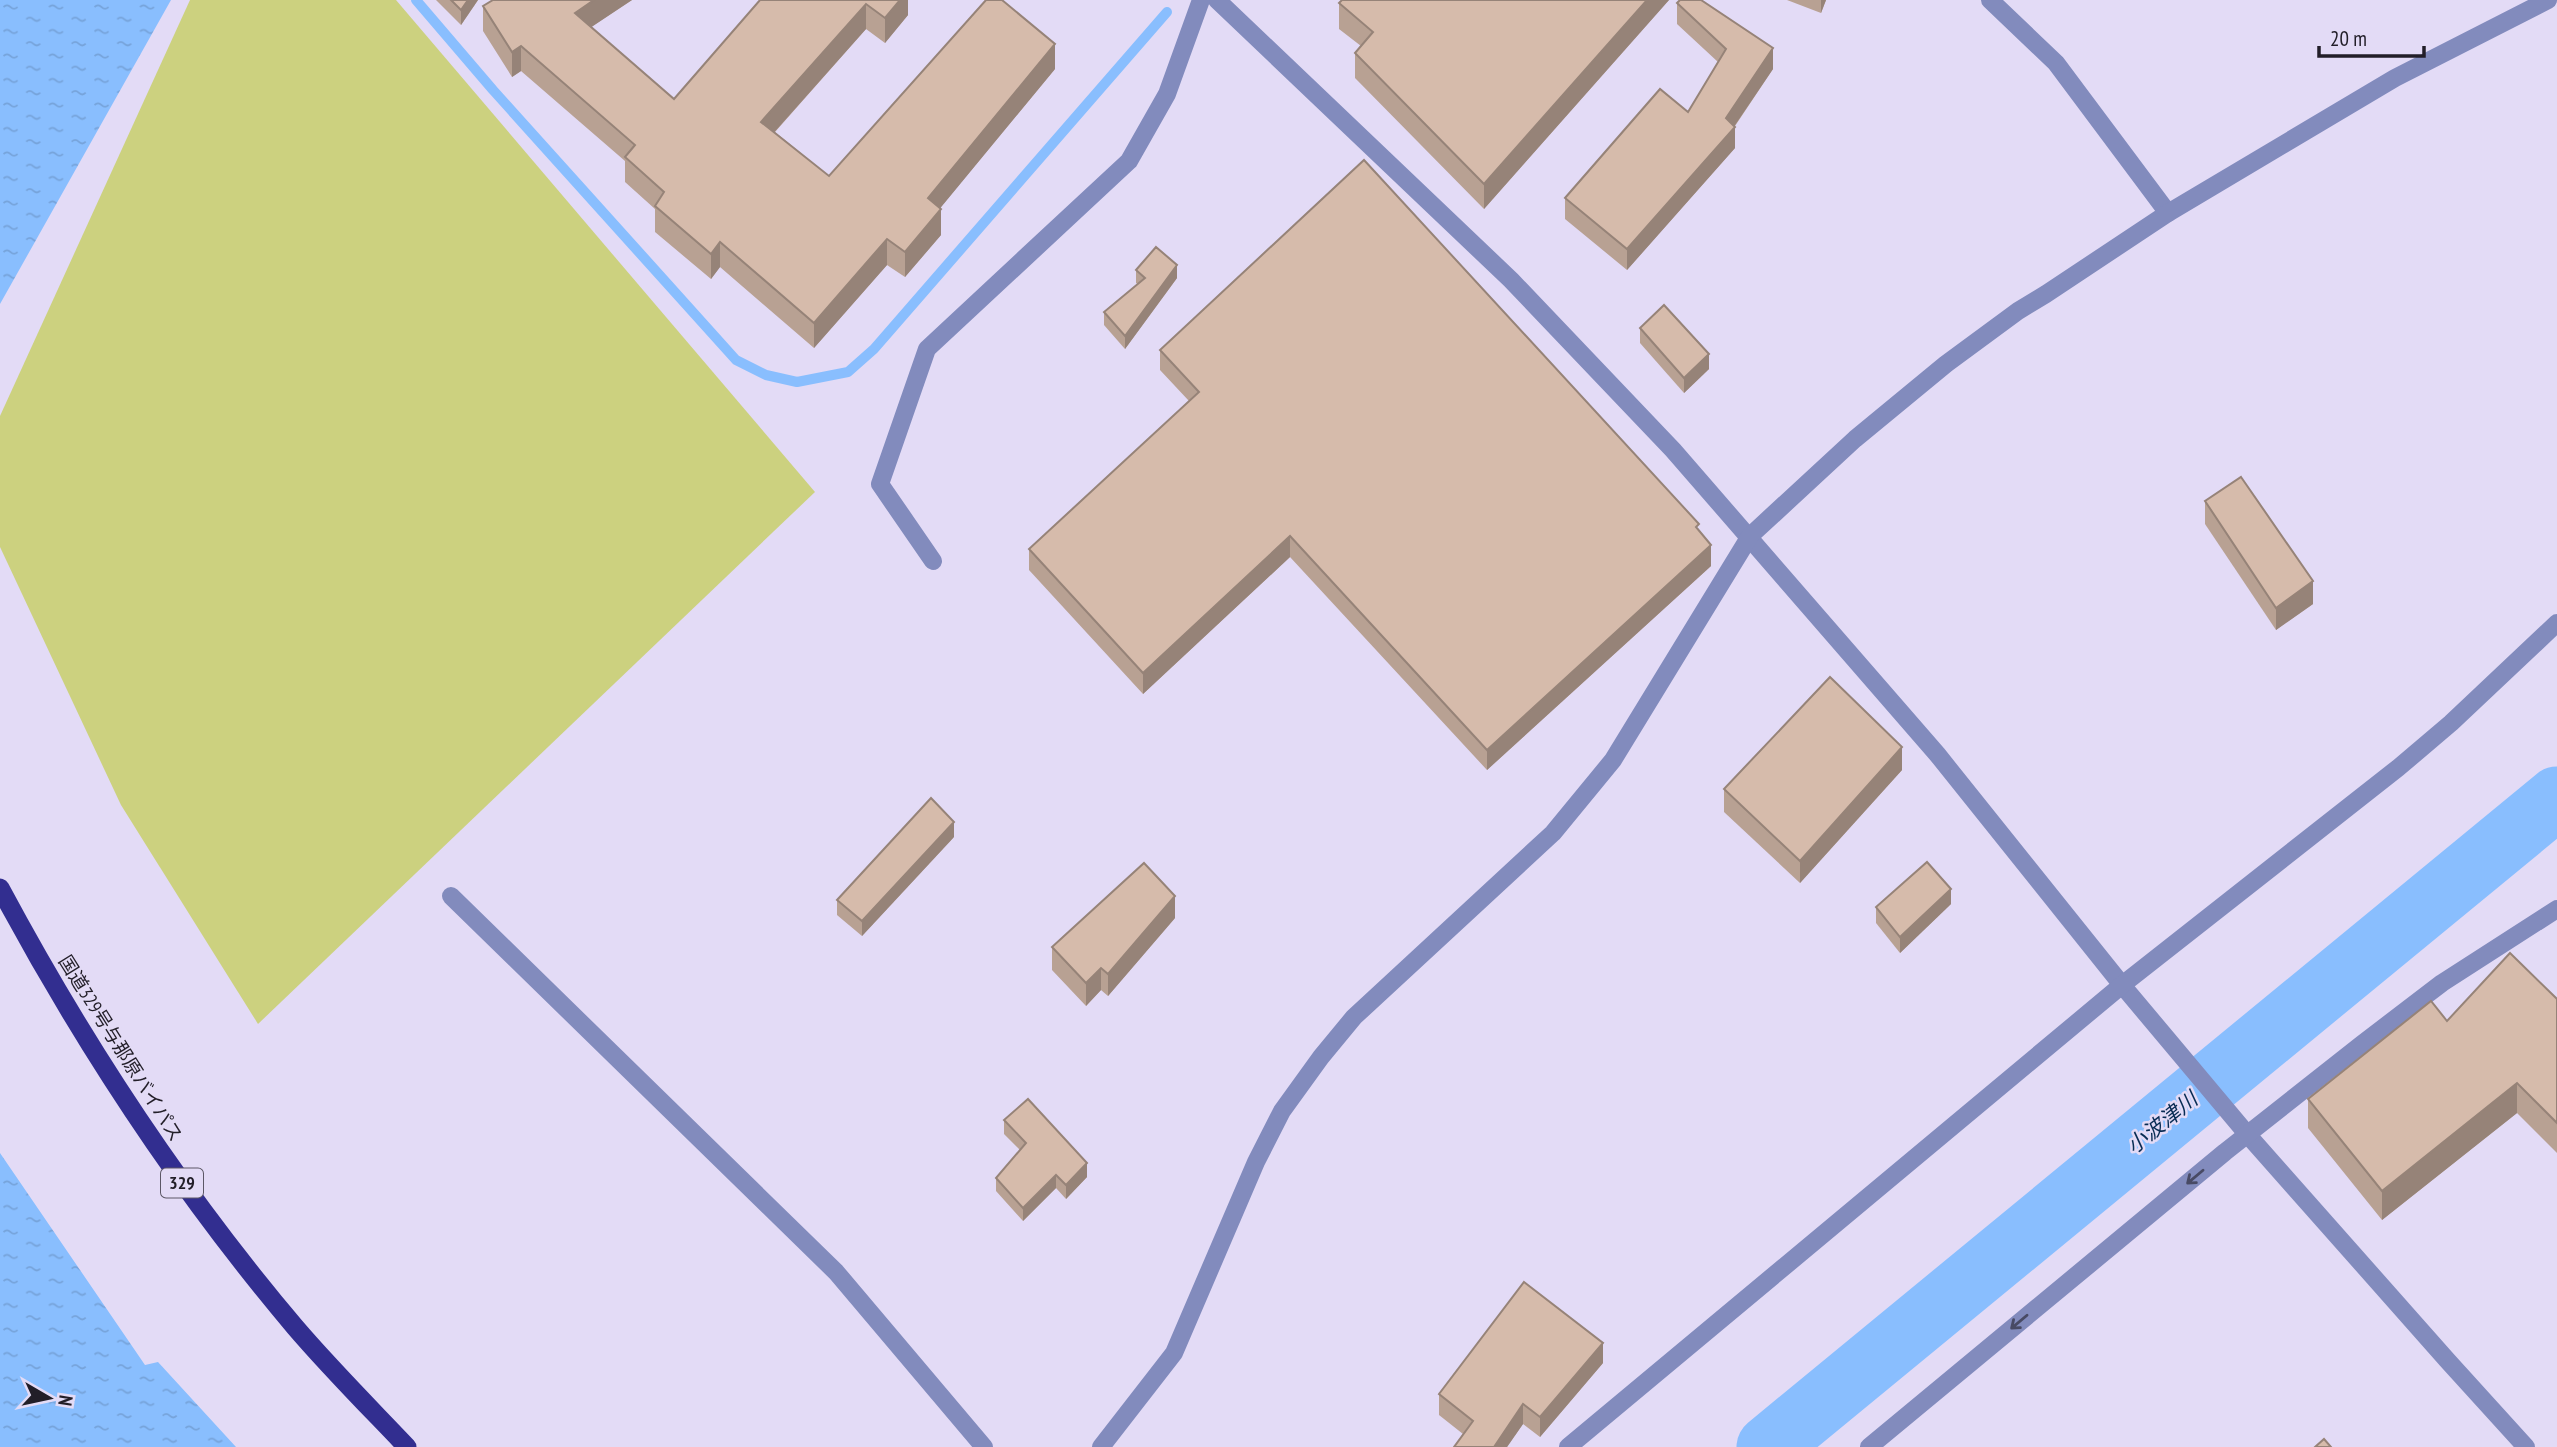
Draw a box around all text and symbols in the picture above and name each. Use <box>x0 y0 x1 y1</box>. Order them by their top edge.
scale bar <box>2319 14 2424 58</box>
text: 20 m <box>2330 25 2367 52</box>
street label: 国道329号与那原バイパス <box>54 950 188 1146</box>
water label: 小波津川 <box>2121 1084 2204 1160</box>
road number: 329 <box>161 1168 203 1198</box>
one-way arrow <box>2186 1169 2204 1185</box>
one-way arrow <box>2011 1314 2029 1330</box>
north arrow <box>14 1363 84 1433</box>
text: N <box>53 1394 78 1408</box>

